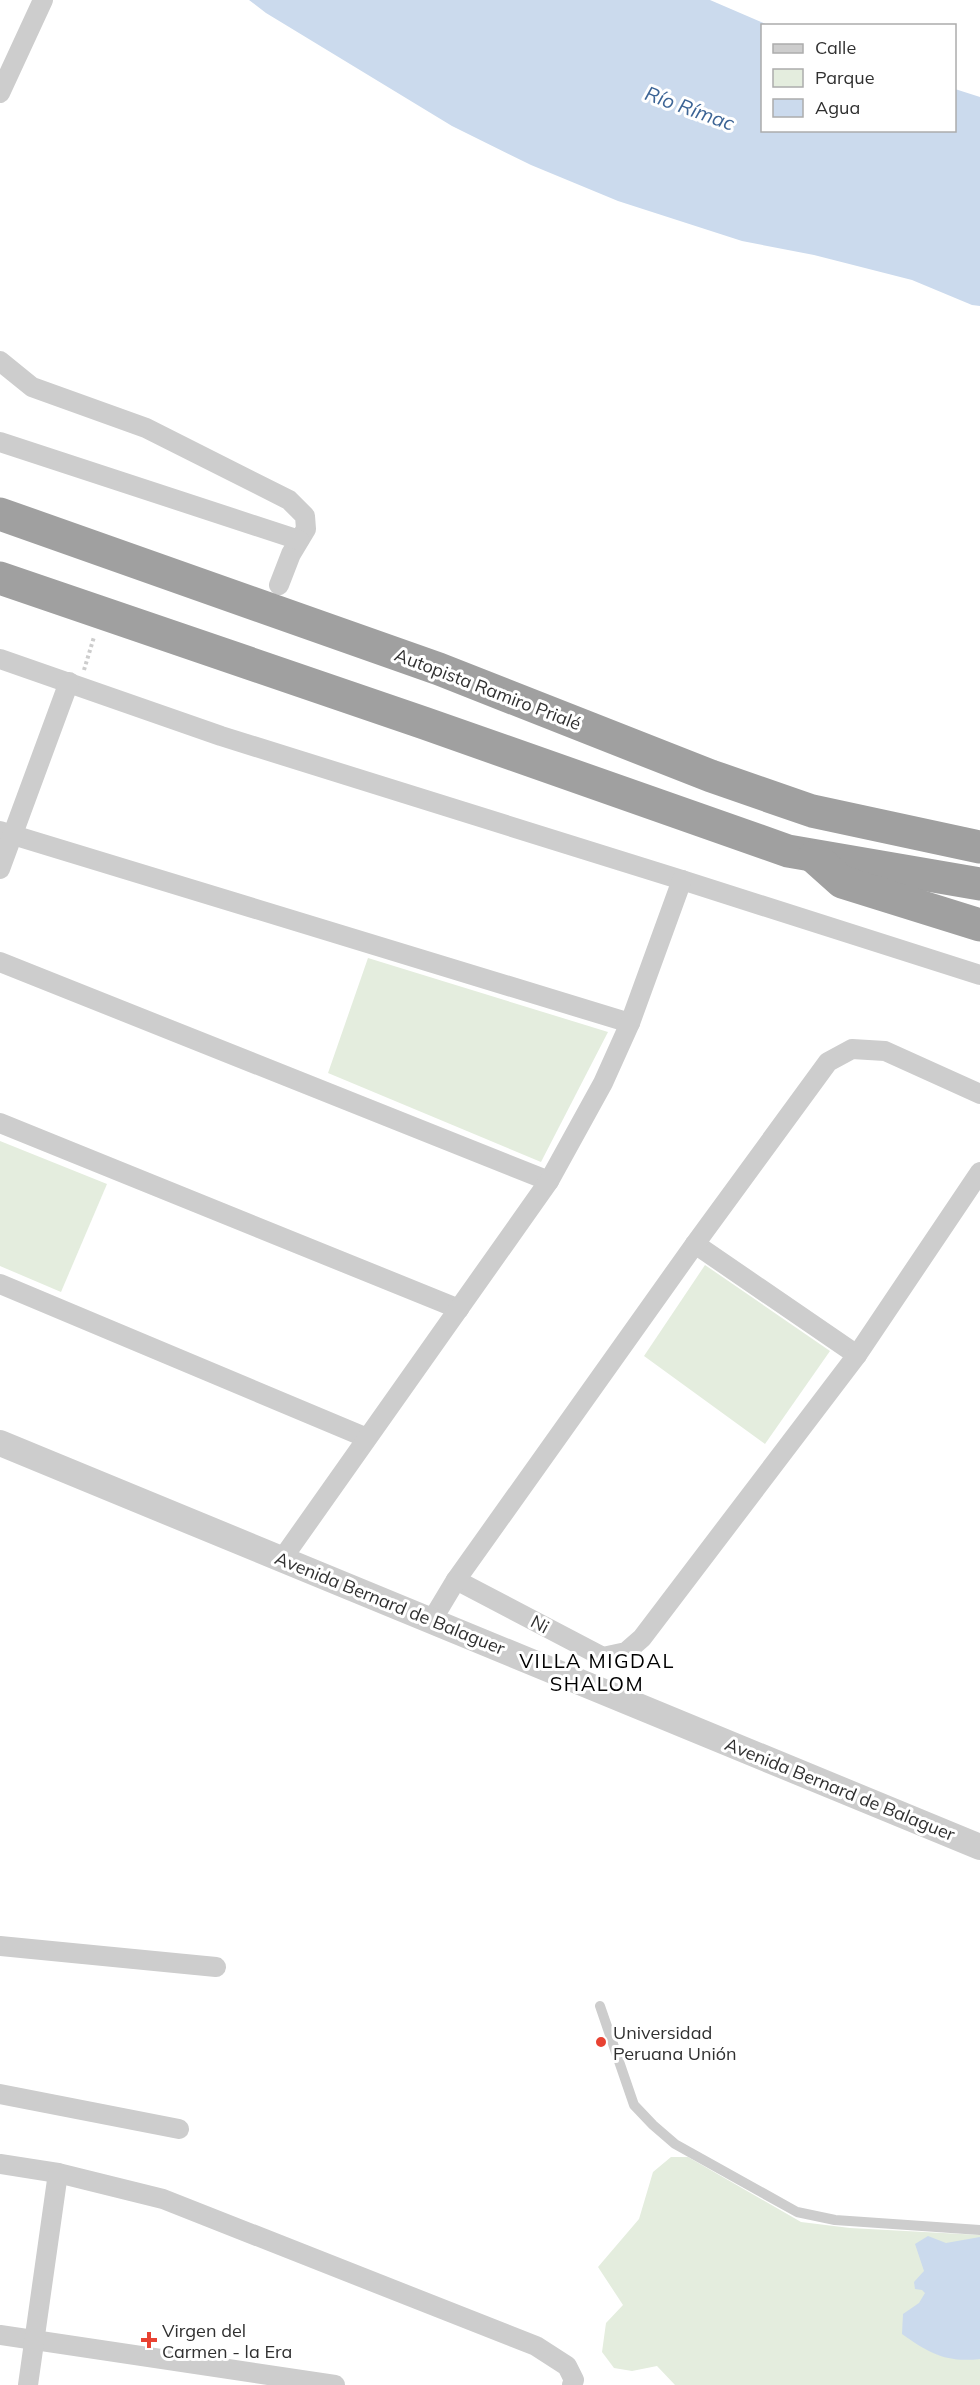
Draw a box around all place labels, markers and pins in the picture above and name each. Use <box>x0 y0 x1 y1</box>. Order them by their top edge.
place label: Universidad Peruana Unión <box>613 2021 737 2065</box>
marker: Universidad Peruana Unión <box>594 2035 608 2049</box>
place label: Virgen del Carmen - la Era <box>162 2319 292 2363</box>
marker: Virgen del Carmen - la Era <box>140 2331 158 2349</box>

